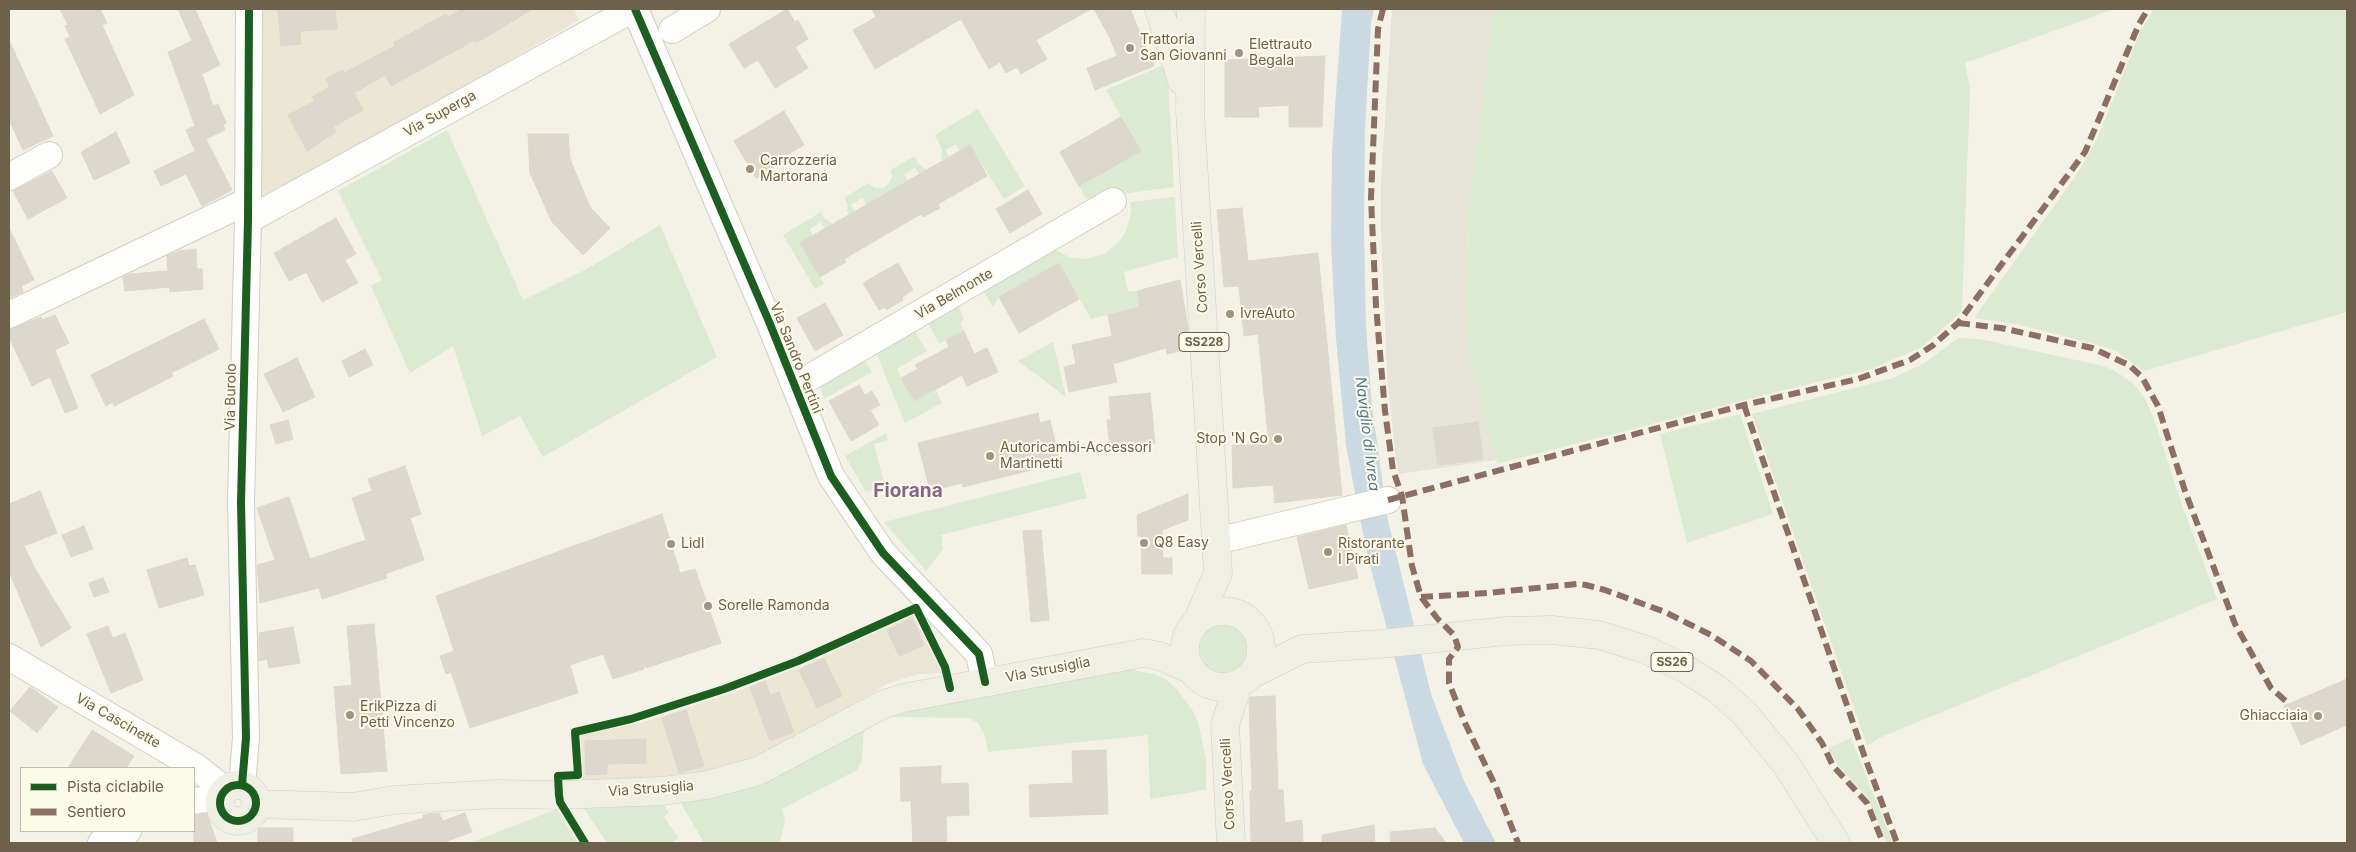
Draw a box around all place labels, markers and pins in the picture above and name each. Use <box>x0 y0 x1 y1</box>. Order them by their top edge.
place label: Trattoria San Giovanni <box>1140 32 1227 64</box>
place label: Elettrauto Begala <box>1249 37 1312 70</box>
marker: Trattoria San Giovanni <box>1124 42 1136 54</box>
marker: Elettrauto Begala <box>1233 47 1245 59</box>
place label: Carrozzeria Martorana <box>760 153 837 186</box>
marker: Carrozzeria Martorana <box>744 163 756 175</box>
place label: IvreAuto <box>1240 306 1295 322</box>
marker: IvreAuto <box>1224 308 1236 320</box>
place label: Stop 'N Go <box>1196 431 1268 447</box>
marker: Stop 'N Go <box>1272 433 1284 445</box>
place label: Autoricambi-Accessori Martinetti <box>1000 440 1152 472</box>
marker: Autoricambi-Accessori Martinetti <box>984 450 996 462</box>
place label: Q8 Easy <box>1154 535 1209 551</box>
place label: Lidl <box>681 536 704 552</box>
place label: Ristorante I Pirati <box>1338 536 1405 568</box>
marker: Q8 Easy <box>1138 537 1150 549</box>
marker: Lidl <box>665 538 677 550</box>
marker: Ristorante I Pirati <box>1322 546 1334 558</box>
place label: Sorelle Ramonda <box>718 598 830 614</box>
marker: Sorelle Ramonda <box>702 600 714 612</box>
place label: ErikPizza di Petti Vincenzo <box>360 699 455 732</box>
place label: Ghiacciaia <box>2240 708 2308 724</box>
marker: ErikPizza di Petti Vincenzo <box>344 709 356 721</box>
marker: Ghiacciaia <box>2312 710 2324 722</box>

